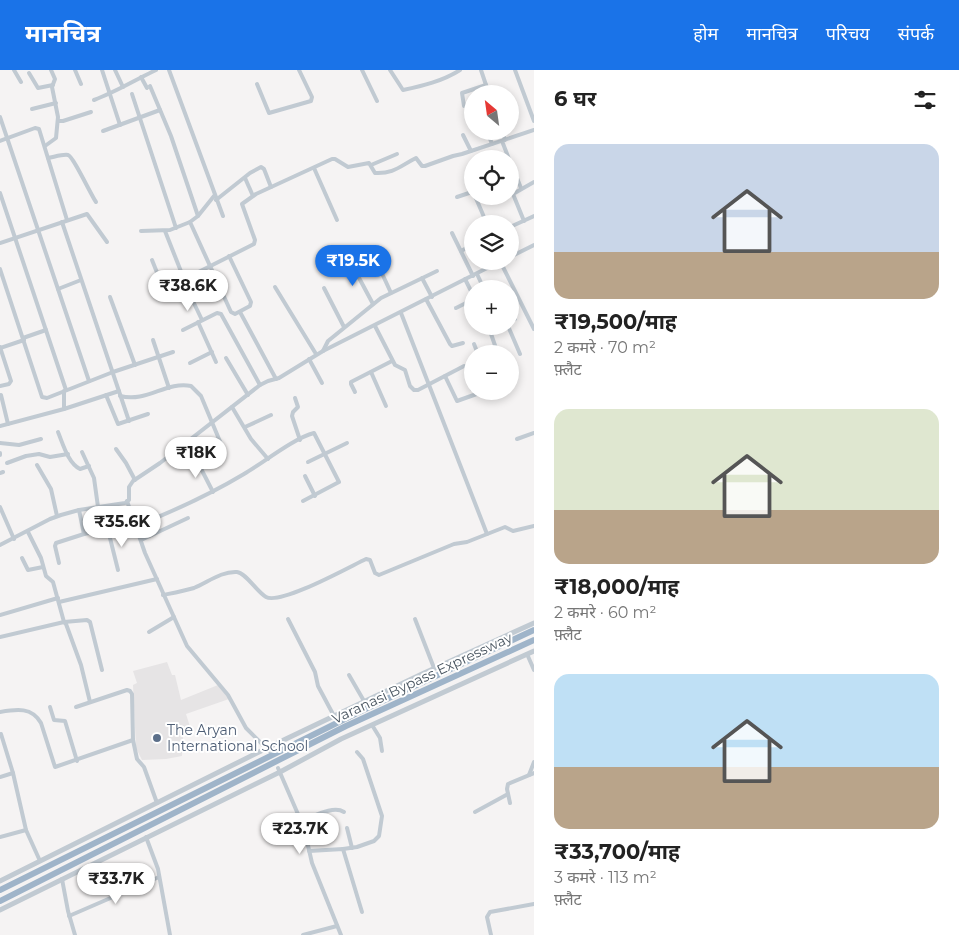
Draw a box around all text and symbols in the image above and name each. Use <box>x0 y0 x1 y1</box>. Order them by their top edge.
text: मानचित्र <box>25 19 101 48</box>
text: होम <box>693 23 718 45</box>
text: मानचित्र <box>746 23 798 45</box>
text: परिचय <box>826 23 870 45</box>
text: संपर्क <box>898 23 934 45</box>
north arrow <box>464 85 519 140</box>
map controls <box>464 85 519 400</box>
text: 6 घर <box>554 86 596 111</box>
icon: filters <box>911 86 939 114</box>
button: locate <box>464 150 519 205</box>
icon: home <box>702 176 792 266</box>
button: layers <box>464 215 519 270</box>
pin: ₹19.5K <box>312 244 394 287</box>
text: ₹19.5K <box>326 251 380 270</box>
pin: ₹38.6K <box>147 270 229 312</box>
text: ₹38.6K <box>159 276 217 295</box>
button: + <box>464 280 519 335</box>
text: ₹19,500/माह <box>554 309 677 334</box>
text: 2 कमरे · 70 m² <box>554 338 656 357</box>
button: − <box>464 345 519 400</box>
text: फ़्लैट <box>554 360 582 379</box>
pin: ₹18K <box>166 436 226 479</box>
icon: home <box>702 441 792 531</box>
text: ₹18K <box>176 443 216 462</box>
pin: ₹35.6K <box>81 506 163 548</box>
text: ₹35.6K <box>94 512 150 531</box>
text: ₹18,000/माह <box>554 574 679 599</box>
text: 2 कमरे · 60 m² <box>554 603 656 622</box>
text: फ़्लैट <box>554 625 582 644</box>
street label: Varanasi Bypass Expressway <box>329 628 515 728</box>
icon: home <box>702 706 792 796</box>
place label: The Aryan International School <box>167 721 308 755</box>
marker: The Aryan International School <box>151 732 163 744</box>
pin: ₹23.7K <box>259 812 341 855</box>
text: ₹23.7K <box>272 819 328 838</box>
text: ₹33,700/माह <box>554 839 680 864</box>
pin: ₹33.7K <box>75 862 157 905</box>
text: 3 कमरे · 113 m² <box>554 868 657 887</box>
text: ₹33.7K <box>88 869 144 888</box>
text: फ़्लैट <box>554 890 582 909</box>

